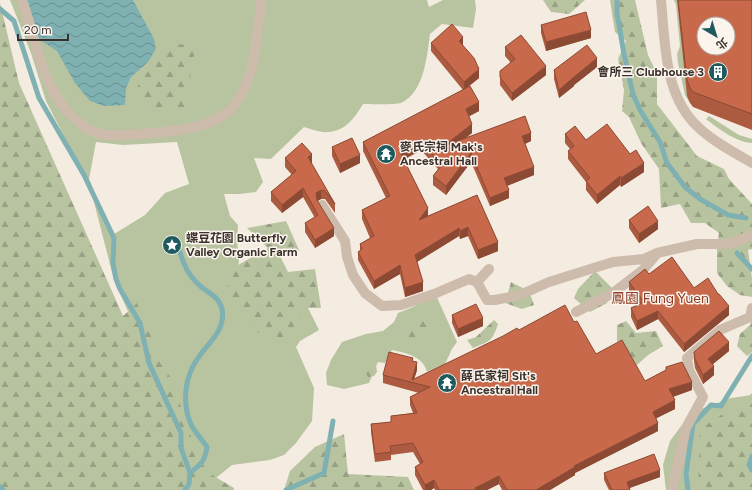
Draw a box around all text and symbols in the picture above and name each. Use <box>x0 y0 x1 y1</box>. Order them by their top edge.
scale bar <box>18 16 68 42</box>
north arrow <box>696 16 736 56</box>
text: 20 m <box>24 23 52 37</box>
text: 北 <box>714 35 730 52</box>
building icon: 會所三 Clubhouse 3 <box>707 61 729 83</box>
place label: 會所三 Clubhouse 3 <box>597 65 704 79</box>
place label: 麥氏宗祠 Mak's Ancestral Hall <box>400 140 483 168</box>
temple icon: 麥氏宗祠 Mak's Ancestral Hall <box>375 143 397 165</box>
place label: 蝶豆花園 Butterfly Valley Organic Farm <box>186 231 298 259</box>
place icon: 蝶豆花園 Butterfly Valley Organic Farm <box>161 234 183 256</box>
district label: 鳳園 Fung Yuen <box>611 290 709 307</box>
place label: 薛氏家祠 Sit's Ancestral Hall <box>461 369 538 397</box>
temple icon: 薛氏家祠 Sit's Ancestral Hall <box>436 372 458 394</box>

